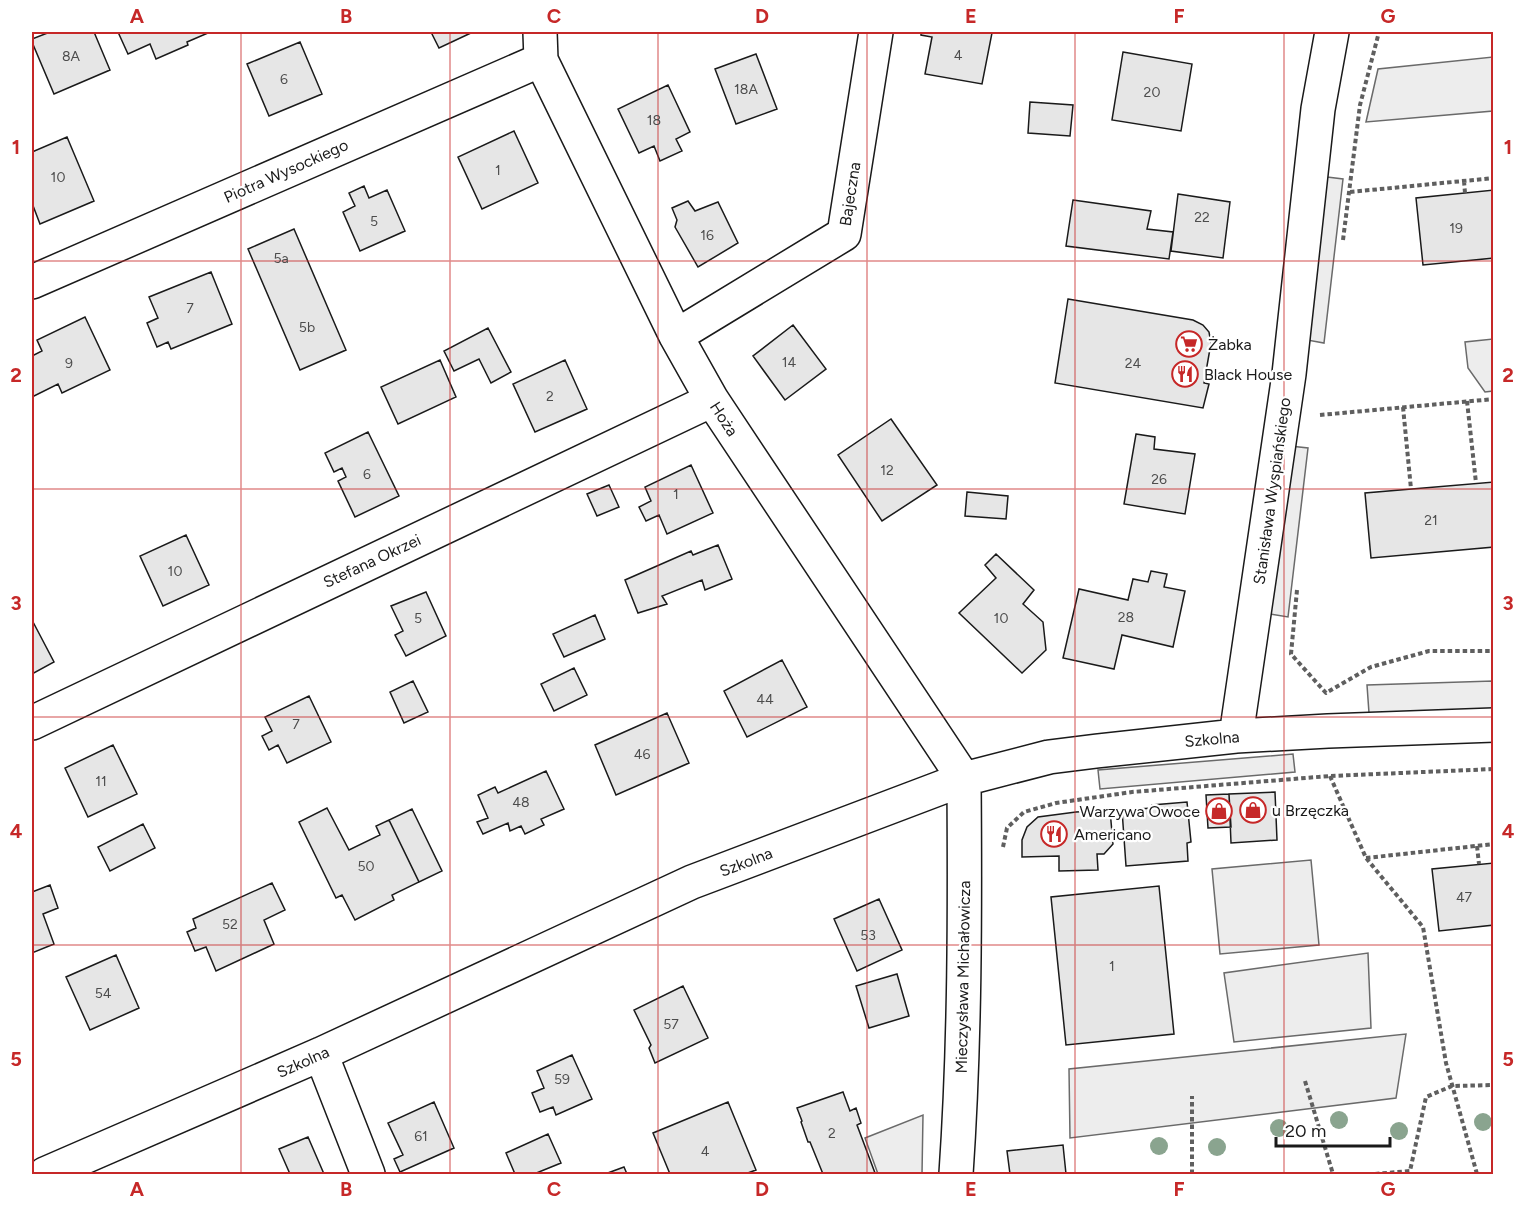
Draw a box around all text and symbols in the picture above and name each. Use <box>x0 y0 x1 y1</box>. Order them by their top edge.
text: A <box>130 4 145 28</box>
text: B <box>340 4 352 28</box>
text: C <box>547 4 561 28</box>
text: D <box>755 4 769 28</box>
text: E <box>965 4 977 28</box>
text: F <box>1173 4 1185 28</box>
text: G <box>1381 4 1396 28</box>
house number: 4 <box>954 47 963 64</box>
house number: 8A <box>62 48 81 65</box>
house number: 6 <box>280 71 288 88</box>
house number: 18A <box>734 81 758 98</box>
house number: 20 <box>1144 84 1160 101</box>
house number: 18 <box>647 112 661 129</box>
text: 1 <box>12 135 20 159</box>
street label: Piotra Wysockiego <box>221 135 351 207</box>
text: 1 <box>1504 135 1512 159</box>
street label: Bajeczna <box>836 161 864 227</box>
house number: 1 <box>495 162 501 179</box>
house number: 10 <box>51 169 65 186</box>
house number: 22 <box>1194 209 1210 226</box>
house number: 5 <box>370 213 378 230</box>
house number: 19 <box>1449 220 1463 237</box>
house number: 16 <box>700 227 714 244</box>
house number: 5a <box>273 250 289 267</box>
house number: 7 <box>186 300 194 317</box>
house number: 5b <box>299 319 315 336</box>
supermarket icon: Żabka <box>1174 329 1204 359</box>
place label: Żabka <box>1208 335 1252 354</box>
house number: 14 <box>782 354 797 371</box>
house number: 9 <box>65 355 73 372</box>
house number: 24 <box>1125 355 1142 372</box>
restaurant icon: Black House <box>1170 359 1200 389</box>
text: 2 <box>10 363 22 387</box>
text: 2 <box>1502 363 1514 387</box>
place label: Black House <box>1204 365 1293 384</box>
house number: 2 <box>546 388 554 405</box>
street label: Stanisława Wyspiańskiego <box>1249 396 1295 586</box>
street label: Hoża <box>706 398 742 440</box>
house number: 12 <box>880 462 894 479</box>
house number: 6 <box>363 466 371 483</box>
house number: 26 <box>1151 471 1167 488</box>
house number: 1 <box>673 486 679 503</box>
house number: 21 <box>1424 512 1438 529</box>
street label: Stefana Okrzei <box>320 530 424 592</box>
house number: 10 <box>168 563 182 580</box>
text: 3 <box>10 591 22 615</box>
text: 3 <box>1502 591 1514 615</box>
house number: 28 <box>1118 609 1134 626</box>
house number: 5 <box>414 610 422 627</box>
house number: 10 <box>994 610 1008 627</box>
house number: 44 <box>756 691 774 708</box>
house number: 7 <box>292 716 300 733</box>
street label: Szkolna <box>1184 727 1240 751</box>
house number: 46 <box>634 746 650 763</box>
house number: 11 <box>95 773 107 790</box>
house number: 48 <box>512 794 530 811</box>
shop icon: u Brzęczka <box>1238 795 1268 825</box>
shop icon: Warzywa Owoce <box>1204 796 1234 826</box>
place label: u Brzęczka <box>1272 801 1349 820</box>
place label: Warzywa Owoce <box>1080 802 1200 821</box>
text: 4 <box>10 819 23 843</box>
restaurant icon: Americano <box>1039 819 1069 849</box>
text: 4 <box>1502 819 1515 843</box>
place label: Americano <box>1074 825 1151 844</box>
street label: Szkolna <box>717 843 775 881</box>
house number: 50 <box>357 858 375 875</box>
street label: Mieczysława Michałowicza <box>952 880 974 1074</box>
house number: 47 <box>1456 889 1473 906</box>
house number: 52 <box>222 916 238 933</box>
house number: 53 <box>860 927 876 944</box>
house number: 1 <box>1109 958 1115 975</box>
house number: 54 <box>95 985 112 1002</box>
house number: 57 <box>663 1016 679 1033</box>
street label: Szkolna <box>274 1042 332 1082</box>
text: 5 <box>10 1047 22 1071</box>
text: 5 <box>1502 1047 1514 1071</box>
house number: 59 <box>554 1071 570 1088</box>
scale bar <box>1276 1110 1390 1148</box>
text: 20 m <box>1285 1120 1326 1142</box>
house number: 2 <box>828 1125 836 1142</box>
house number: 61 <box>414 1128 428 1145</box>
house number: 4 <box>701 1143 710 1160</box>
text: A <box>130 1177 145 1201</box>
text: B <box>340 1177 352 1201</box>
text: C <box>547 1177 561 1201</box>
text: D <box>755 1177 769 1201</box>
text: E <box>965 1177 977 1201</box>
text: F <box>1173 1177 1185 1201</box>
text: G <box>1381 1177 1396 1201</box>

